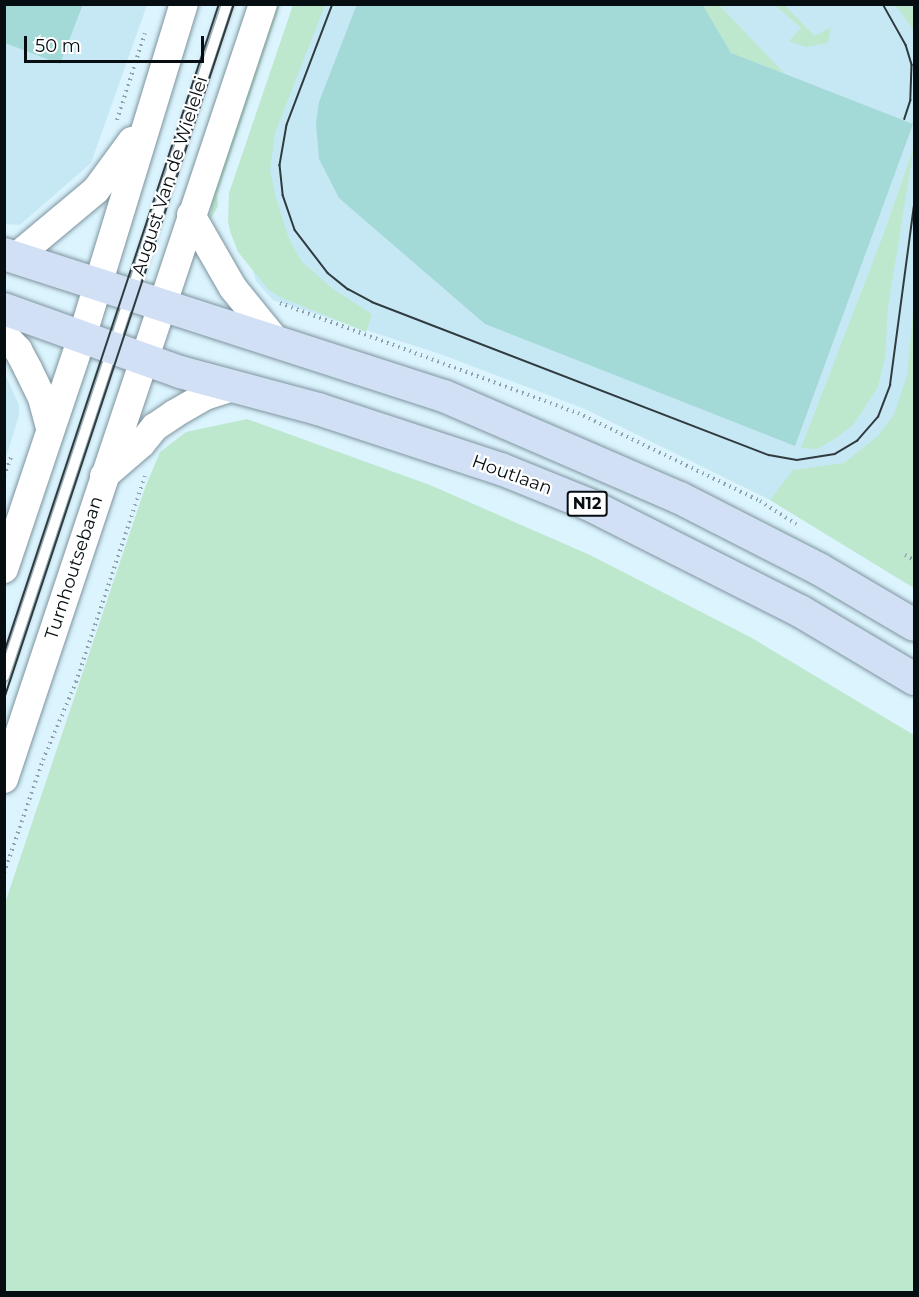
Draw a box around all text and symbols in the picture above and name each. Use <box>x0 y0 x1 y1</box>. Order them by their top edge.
scale bar <box>27 24 207 62</box>
text: 50 m <box>35 35 81 57</box>
street label: August Van de Wielelei <box>127 73 213 279</box>
street label: Houtlaan <box>469 451 555 499</box>
road number: N12 <box>566 491 608 517</box>
street label: Turnhoutsebaan <box>41 494 107 642</box>

